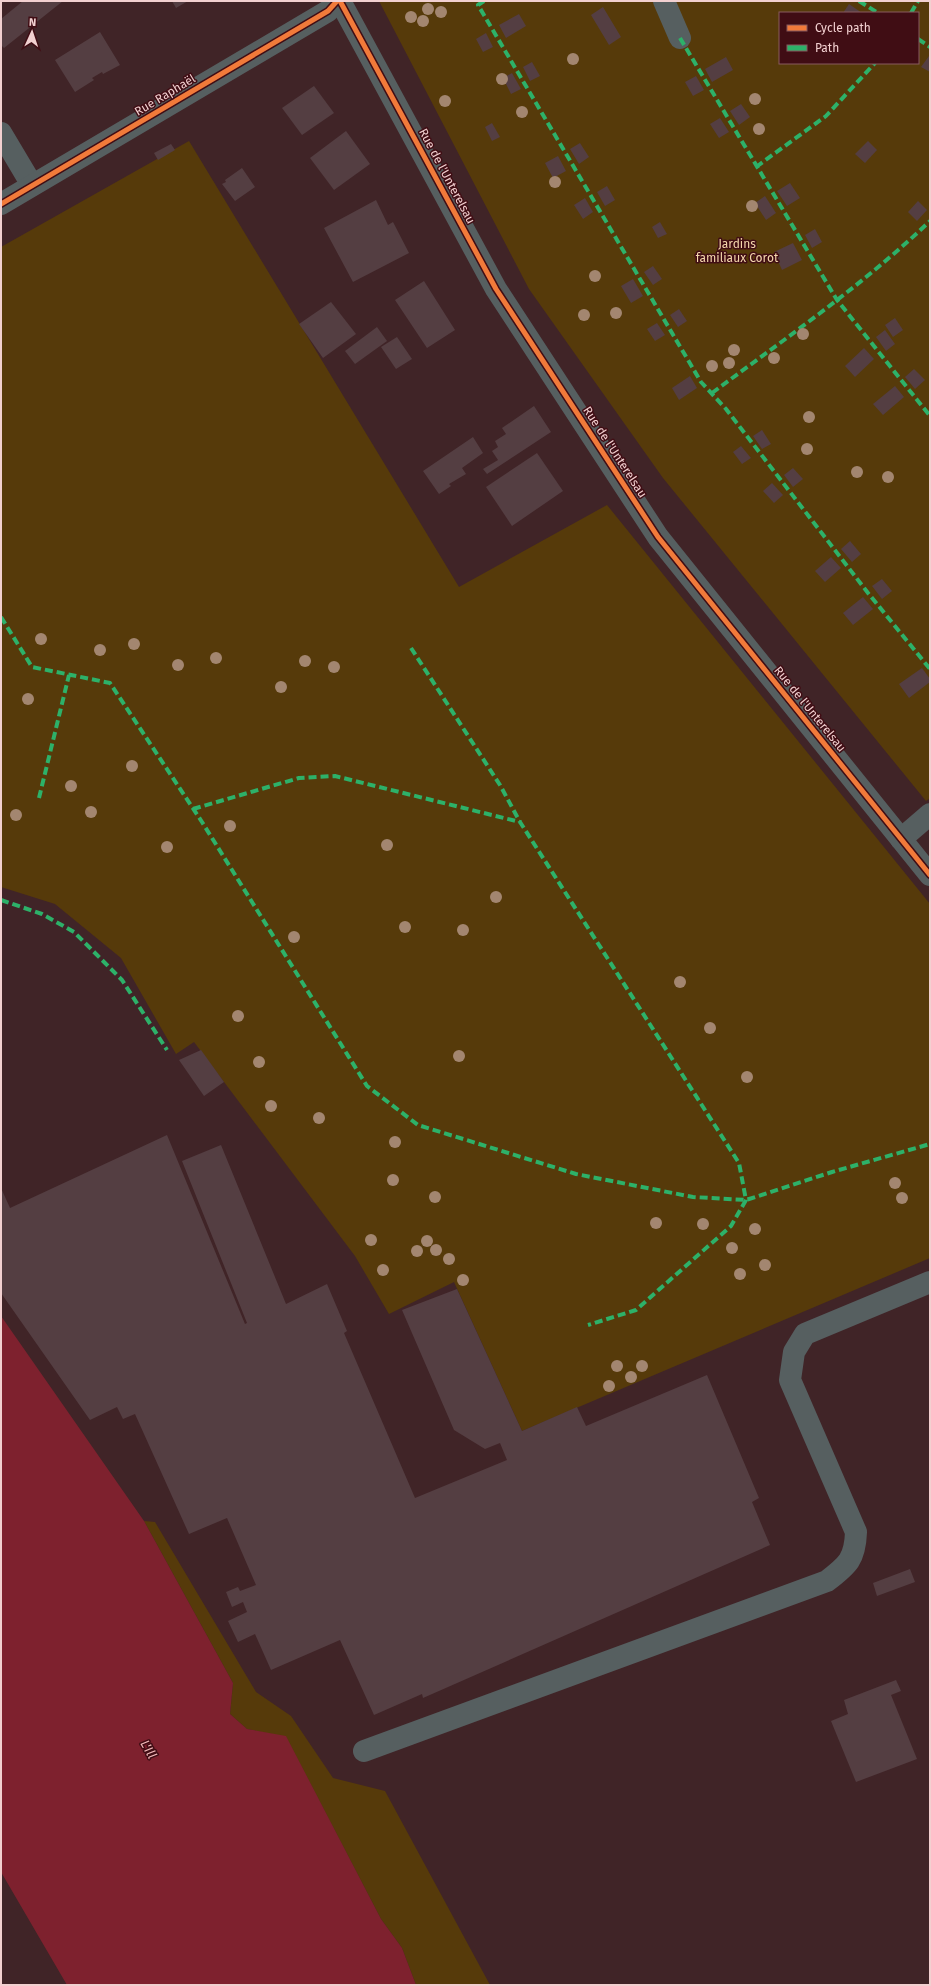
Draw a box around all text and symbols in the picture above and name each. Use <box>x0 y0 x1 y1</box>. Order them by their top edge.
north arrow <box>12 12 52 52</box>
legend <box>779 12 919 64</box>
text: N <box>29 16 36 29</box>
text: Cycle path <box>815 21 871 35</box>
text: Path <box>815 41 839 55</box>
street label: Rue Raphaël <box>132 71 198 119</box>
street label: Rue de l'Unterelsau <box>416 126 478 226</box>
park label: Jardins familiaux Corot <box>696 237 779 265</box>
street label: Rue de l'Unterelsau <box>580 404 650 500</box>
street label: Rue de l'Unterelsau <box>771 663 849 755</box>
water label: L'Ill <box>137 1737 160 1762</box>

